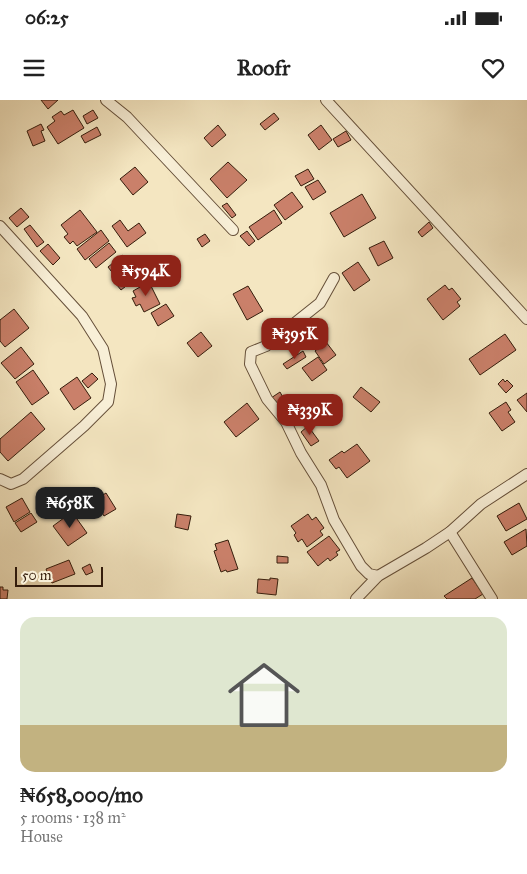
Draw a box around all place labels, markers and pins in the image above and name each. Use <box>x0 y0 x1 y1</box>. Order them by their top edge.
pin: ₦594K <box>111 254 181 297</box>
pin: ₦395K <box>260 318 330 360</box>
pin: ₦339K <box>275 394 345 436</box>
pin: ₦658K <box>35 486 105 529</box>

